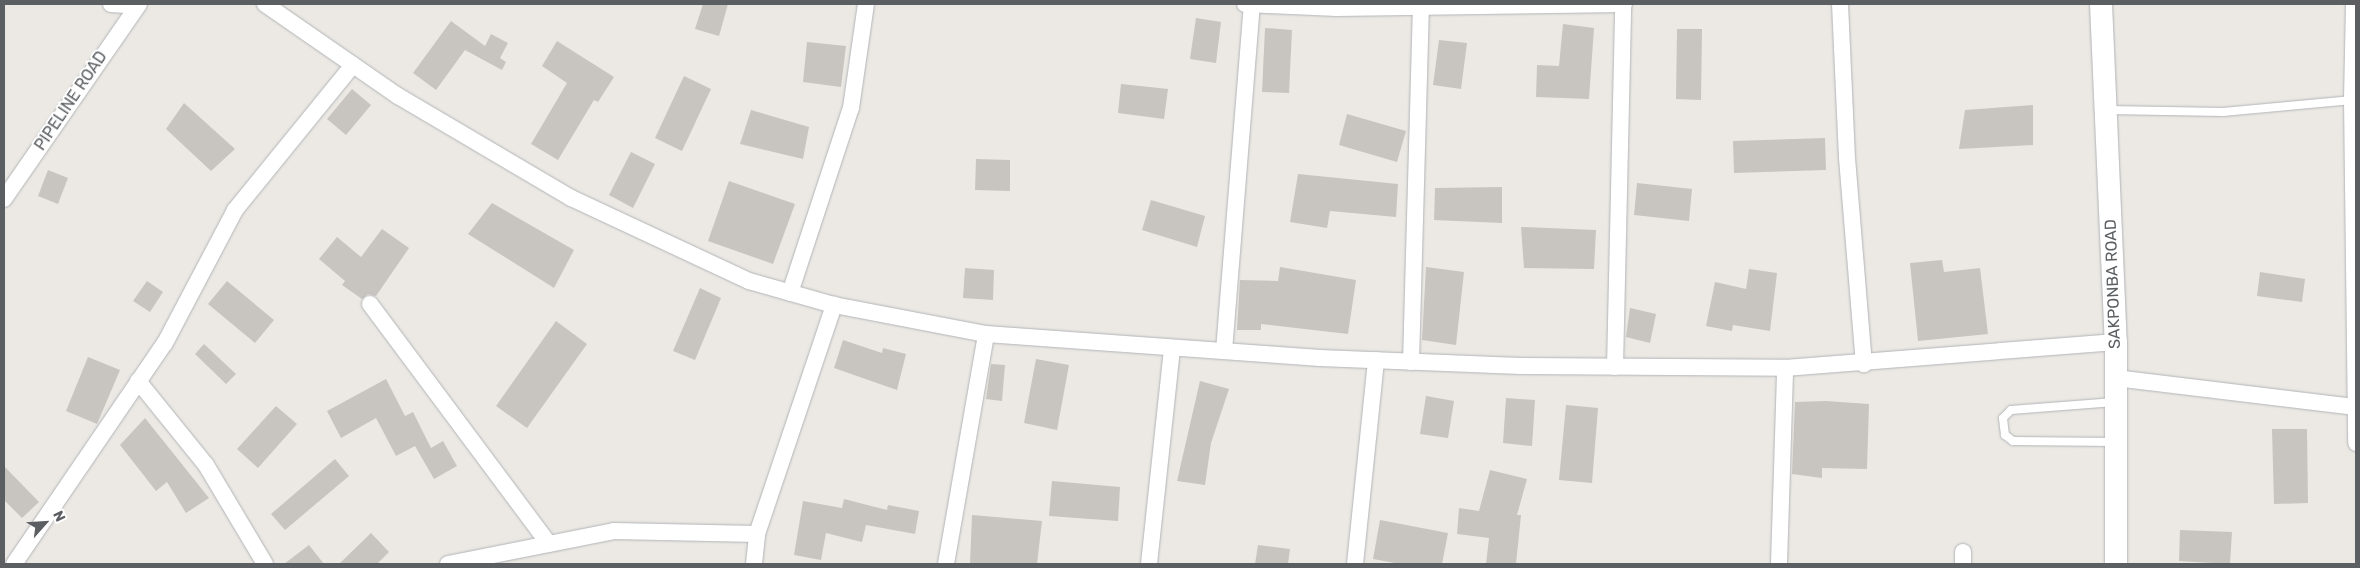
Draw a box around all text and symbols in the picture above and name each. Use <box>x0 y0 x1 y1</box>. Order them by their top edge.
street label: PIPELINE ROAD <box>31 48 111 154</box>
street label: SAKPONBA ROAD <box>2101 219 2125 349</box>
north arrow <box>20 498 70 548</box>
text: N <box>49 508 69 524</box>

